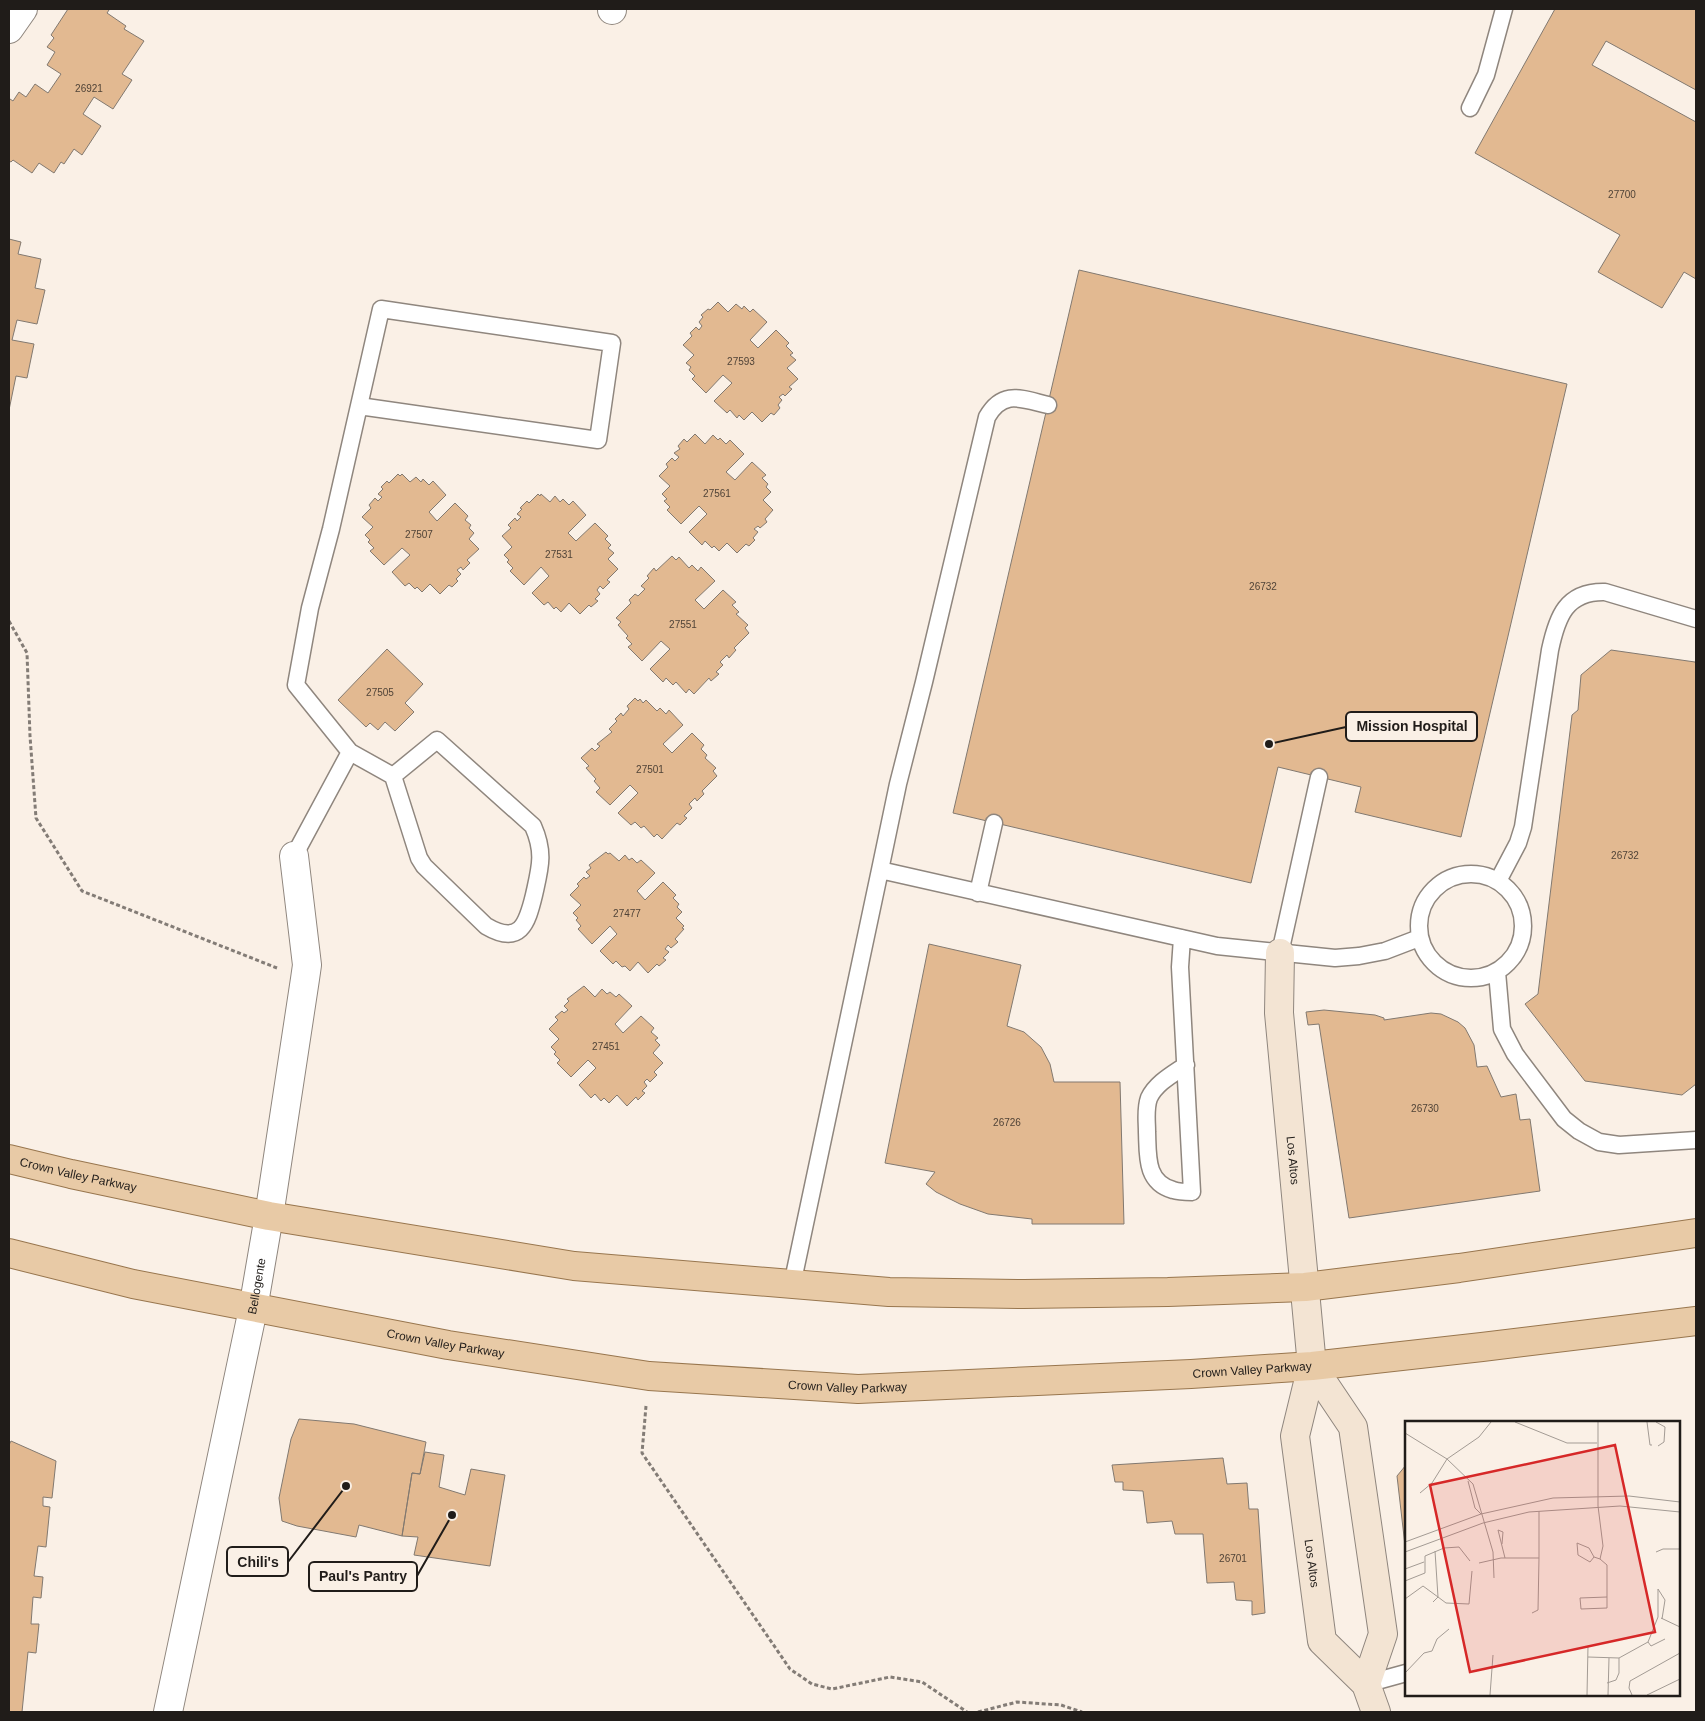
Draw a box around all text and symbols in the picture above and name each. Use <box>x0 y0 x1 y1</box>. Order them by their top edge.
house number: 26921 <box>75 83 103 94</box>
house number: 27700 <box>1608 189 1636 200</box>
house number: 27593 <box>727 356 755 367</box>
house number: 27561 <box>703 488 731 499</box>
house number: 27507 <box>405 529 433 540</box>
house number: 27531 <box>545 549 573 560</box>
house number: 26732 <box>1249 581 1277 592</box>
house number: 27551 <box>669 619 697 630</box>
house number: 27505 <box>366 687 394 698</box>
callout: Mission Hospital <box>1346 712 1477 741</box>
text: Mission Hospital <box>1356 718 1468 734</box>
house number: 27501 <box>636 764 664 775</box>
house number: 26732 <box>1611 850 1639 861</box>
house number: 27477 <box>613 908 641 919</box>
house number: 27451 <box>592 1041 620 1052</box>
house number: 26730 <box>1411 1103 1439 1114</box>
house number: 26726 <box>993 1117 1021 1128</box>
street label: Los Altos <box>1284 1135 1302 1185</box>
street label: Crown Valley Parkway <box>18 1155 138 1195</box>
street label: Bellogente <box>245 1257 269 1316</box>
street label: Crown Valley Parkway <box>385 1326 505 1361</box>
street label: Crown Valley Parkway <box>1192 1359 1312 1381</box>
street label: Crown Valley Parkway <box>788 1378 907 1396</box>
inset map <box>1405 1421 1680 1696</box>
street label: Los Altos <box>1302 1538 1322 1588</box>
callout: Chili's <box>227 1547 288 1576</box>
house number: 26701 <box>1219 1553 1247 1564</box>
text: Chili's <box>237 1554 279 1570</box>
callout: Paul's Pantry <box>309 1562 417 1591</box>
text: Paul's Pantry <box>319 1568 407 1584</box>

